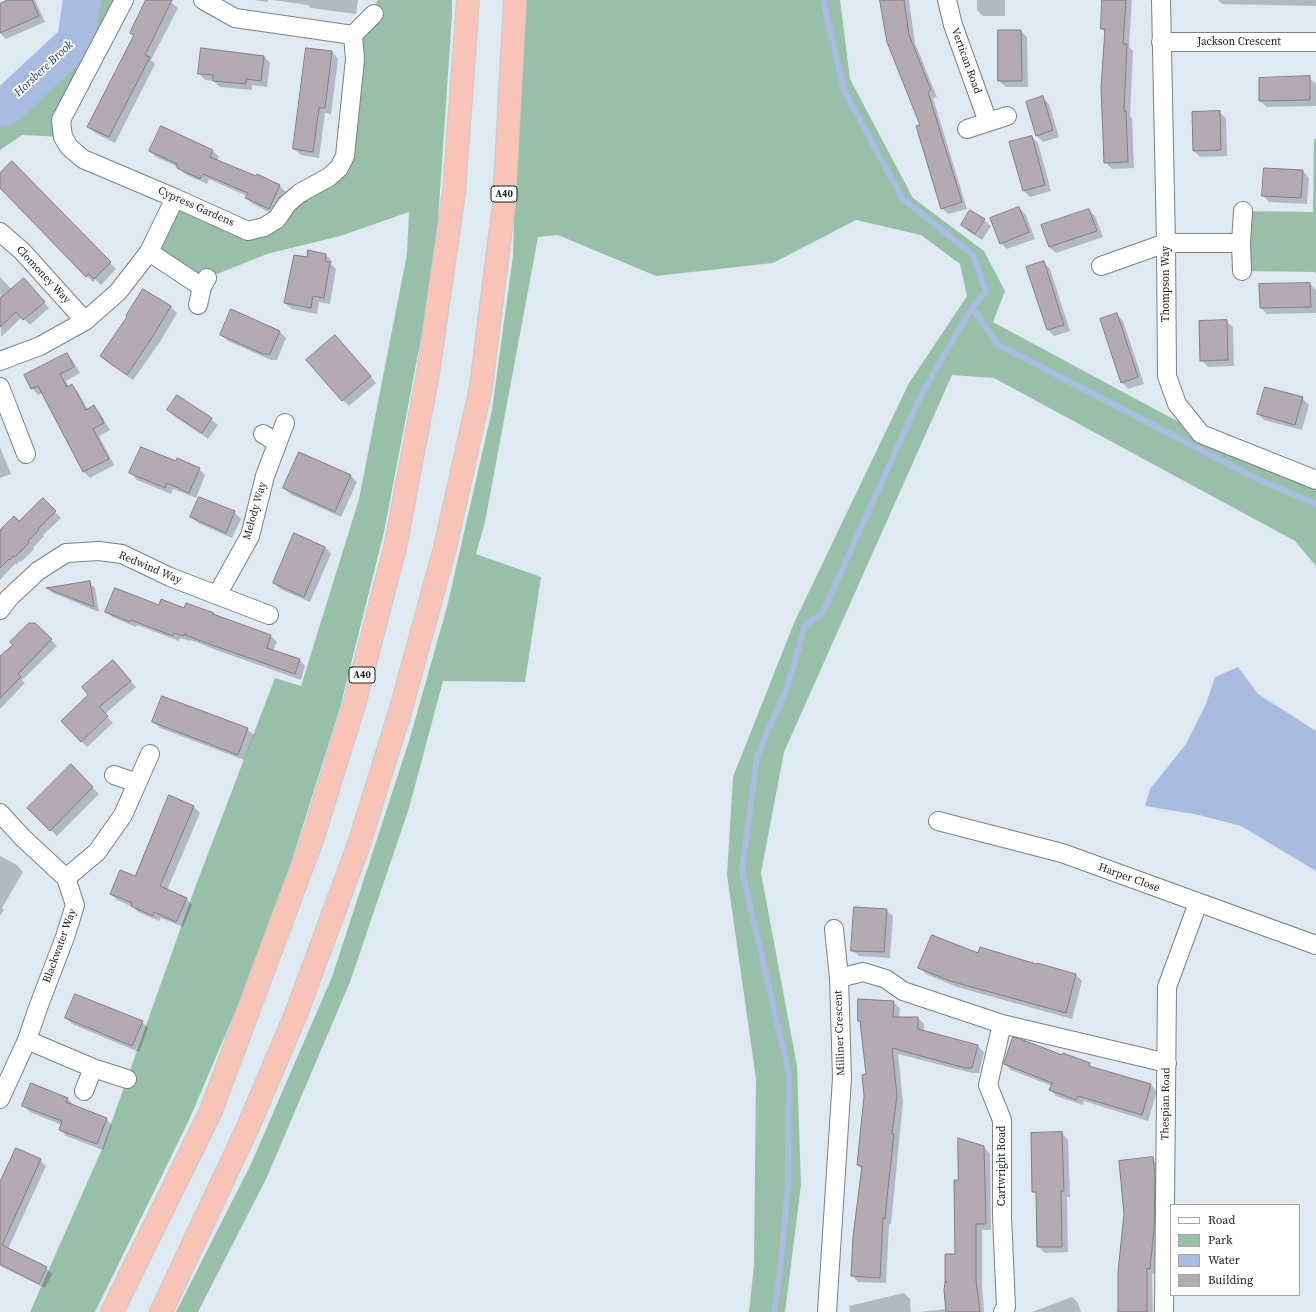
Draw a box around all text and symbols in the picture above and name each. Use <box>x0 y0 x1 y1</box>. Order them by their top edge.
street label: Vertican Road <box>948 26 984 96</box>
street label: Jackson Crescent <box>1197 35 1281 49</box>
water label: Horsbere Brook <box>12 38 76 100</box>
street label: Cypress Gardens <box>156 184 236 230</box>
road number: A40 <box>491 186 517 202</box>
street label: Clomoney Way <box>13 244 73 306</box>
street label: Thompson Way <box>1159 246 1173 322</box>
street label: Melody Way <box>240 480 270 542</box>
street label: Redwind Way <box>117 549 183 587</box>
road number: A40 <box>349 667 375 683</box>
street label: Harper Close <box>1096 861 1162 895</box>
street label: Blackwater Way <box>40 907 80 985</box>
street label: Milliner Crescent <box>832 990 848 1076</box>
street label: Thespian Road <box>1159 1067 1173 1141</box>
street label: Cartwright Road <box>995 1126 1009 1206</box>
legend <box>1170 1204 1300 1296</box>
text: Road <box>1208 1212 1235 1228</box>
text: Park <box>1208 1232 1233 1248</box>
text: Water <box>1208 1252 1240 1268</box>
text: Building <box>1208 1272 1253 1288</box>

